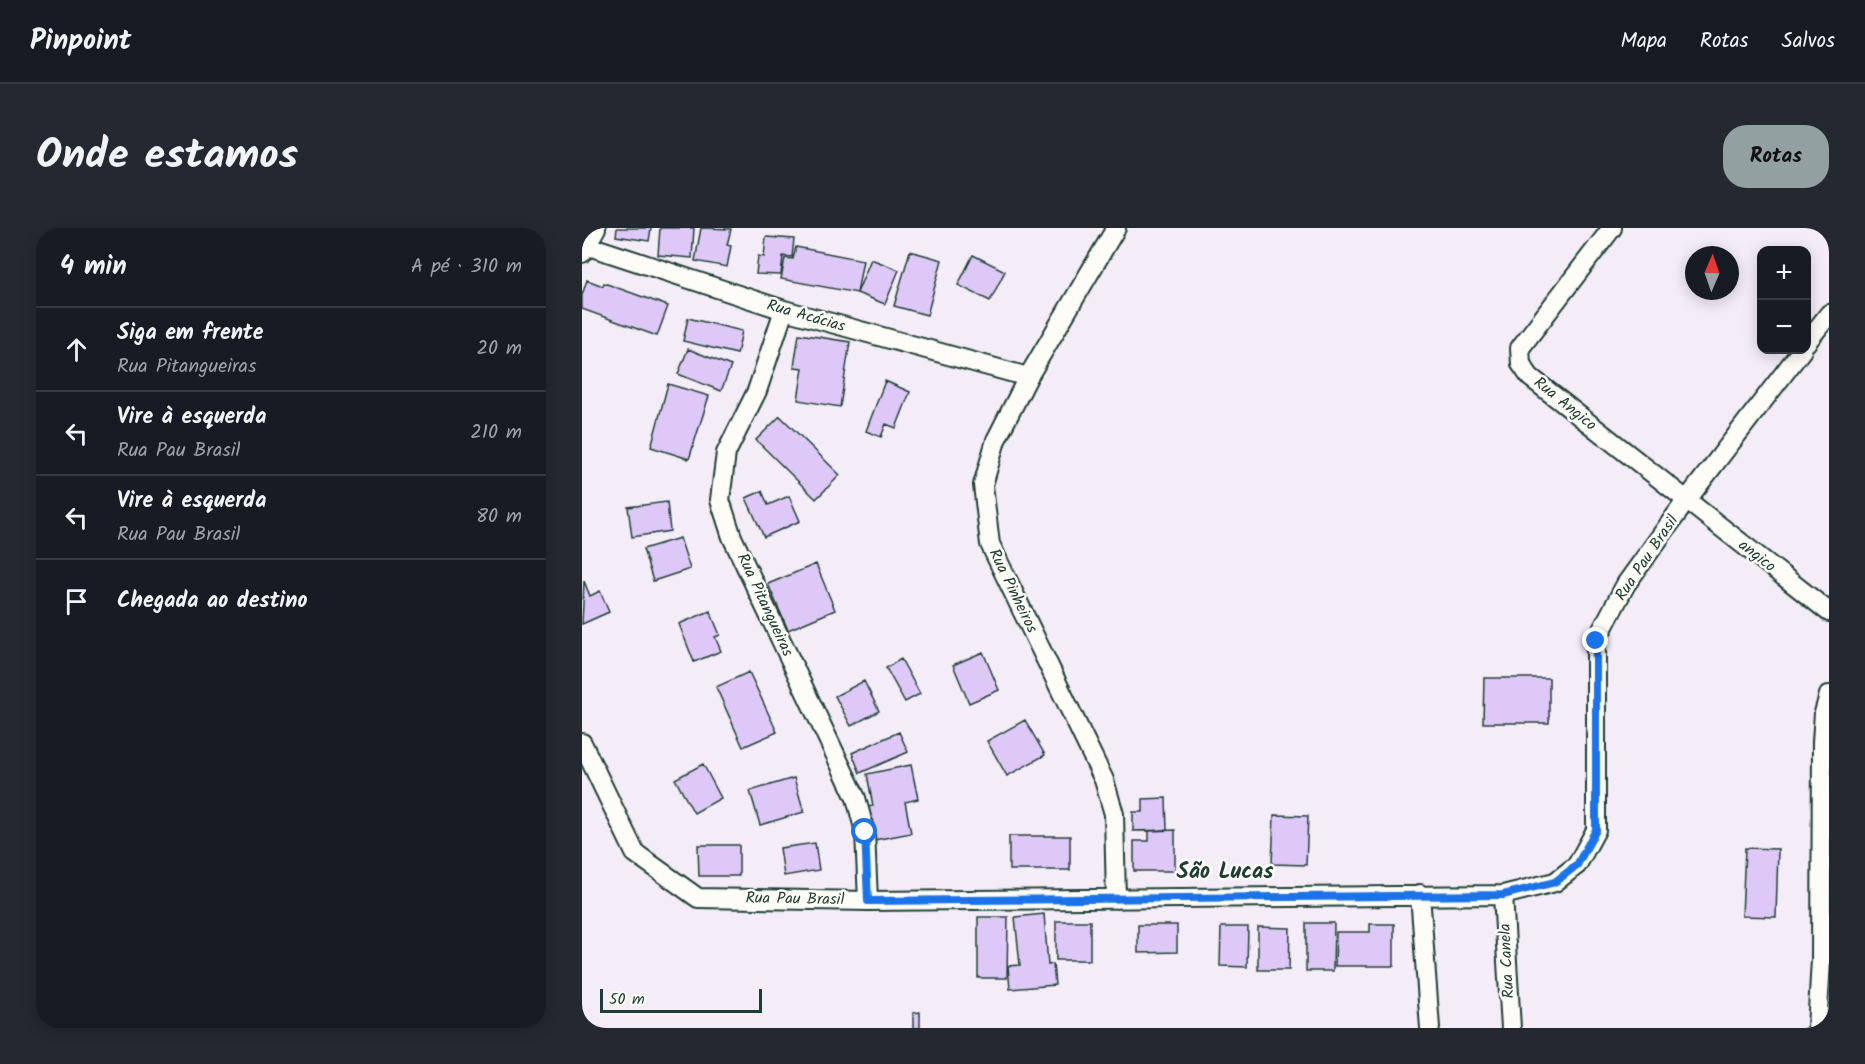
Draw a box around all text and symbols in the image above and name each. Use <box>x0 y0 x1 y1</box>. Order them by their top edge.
text: Pinpoint <box>30 19 131 64</box>
text: Mapa <box>1621 25 1667 58</box>
text: Rotas <box>1700 25 1749 58</box>
text: Salvos <box>1782 25 1835 58</box>
text: Onde estamos <box>36 123 298 190</box>
button: Rotas <box>1723 125 1829 188</box>
text: 4 min <box>60 246 127 288</box>
north arrow <box>1685 246 1739 300</box>
map controls <box>1757 246 1811 354</box>
button: + <box>1757 246 1811 300</box>
text: A pé · 310 m <box>411 251 522 283</box>
street label: Rua Acácias <box>764 293 848 339</box>
button: − <box>1757 300 1811 354</box>
text: Siga em frente <box>117 316 263 351</box>
icon: ahead <box>60 333 93 366</box>
text: 20 m <box>476 333 522 365</box>
text: Rua Pitangueiras <box>117 351 257 383</box>
street label: Rua Angico <box>1528 371 1602 437</box>
text: Vire à esquerda <box>117 400 266 435</box>
icon: left <box>60 417 93 450</box>
text: 210 m <box>470 417 522 449</box>
text: Rua Pau Brasil <box>117 435 241 467</box>
text: Vire à esquerda <box>117 484 266 519</box>
icon: left <box>60 501 93 534</box>
text: 80 m <box>476 501 522 533</box>
street label: Rua Pau Brasil <box>1609 510 1685 606</box>
text: Rua Pau Brasil <box>117 519 241 551</box>
street label: angico <box>1733 533 1781 579</box>
street label: Rua Pinheiros <box>982 545 1044 638</box>
street label: Rua Pitangueiras <box>730 549 800 661</box>
text: Chegada ao destino <box>117 584 308 619</box>
icon: arrive <box>60 585 93 618</box>
route end <box>1582 627 1608 653</box>
route start <box>851 818 877 844</box>
district label: São Lucas <box>1177 855 1274 890</box>
street label: Rua Pau Brasil <box>745 886 845 912</box>
street label: Rua Canela <box>1493 923 1521 999</box>
scale bar <box>600 986 762 1014</box>
text: 50 m <box>609 987 645 1012</box>

